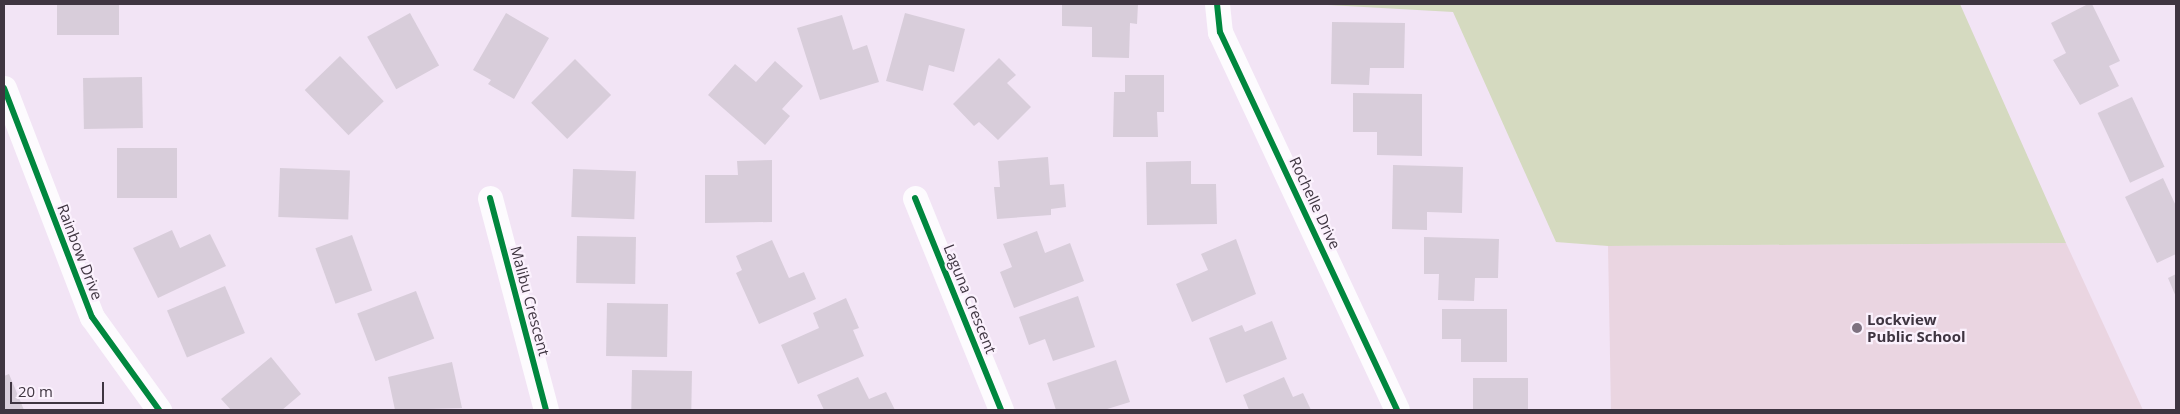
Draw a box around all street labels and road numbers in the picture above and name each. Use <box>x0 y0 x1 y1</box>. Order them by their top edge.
street label: Rochelle Drive <box>1286 154 1344 252</box>
street label: Rainbow Drive <box>53 202 107 302</box>
street label: Laguna Crescent <box>940 242 1000 356</box>
street label: Malibu Crescent <box>507 244 553 358</box>

